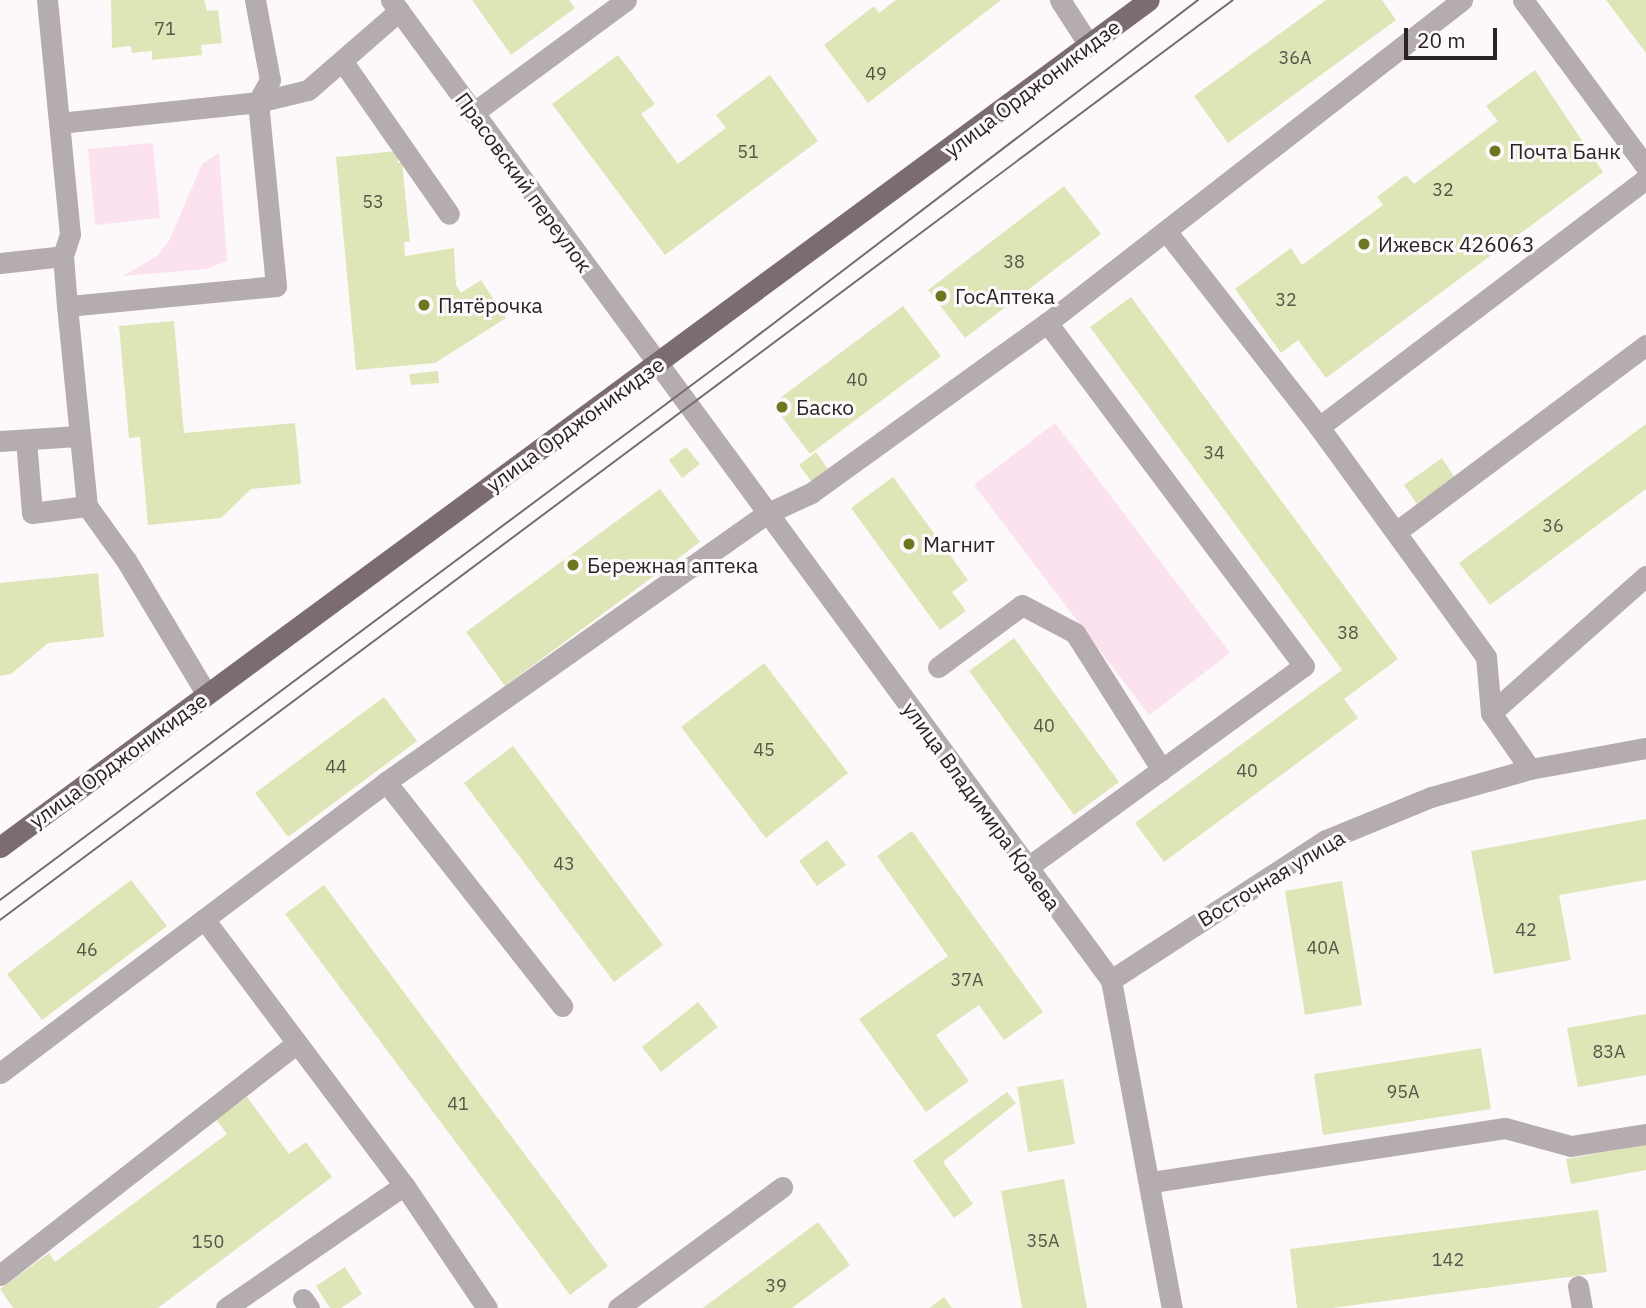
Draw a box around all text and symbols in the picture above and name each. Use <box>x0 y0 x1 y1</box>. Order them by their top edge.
street label: улица Орджоникидзе <box>939 14 1125 162</box>
scale bar <box>1408 14 1501 58</box>
house number: 71 <box>154 18 176 40</box>
text: 20 m <box>1417 26 1466 54</box>
house number: 36А <box>1278 47 1312 69</box>
house number: 49 <box>865 63 887 85</box>
street label: Прасовский переулок <box>450 87 598 277</box>
place label: Почта Банк <box>1509 138 1621 164</box>
house number: 51 <box>737 141 759 163</box>
marker: Почта Банк <box>1487 143 1503 159</box>
house number: 32 <box>1432 179 1454 201</box>
house number: 53 <box>362 191 384 213</box>
place label: Ижевск 426063 <box>1378 231 1535 257</box>
marker: Ижевск 426063 <box>1356 236 1372 252</box>
house number: 38 <box>1003 251 1025 273</box>
place label: ГосАптека <box>955 283 1055 309</box>
marker: ГосАптека <box>933 288 949 304</box>
house number: 32 <box>1275 289 1297 311</box>
place label: Пятёрочка <box>438 292 543 318</box>
marker: Пятёрочка <box>416 297 432 313</box>
street label: улица Орджоникидзе <box>481 351 669 497</box>
house number: 40 <box>846 369 868 391</box>
place label: Баско <box>796 394 854 420</box>
marker: Баско <box>774 399 790 415</box>
house number: 34 <box>1203 442 1225 464</box>
house number: 36 <box>1542 515 1564 537</box>
place label: Магнит <box>923 531 995 557</box>
marker: Магнит <box>901 536 917 552</box>
place label: Бережная аптека <box>587 552 758 578</box>
marker: Бережная аптека <box>565 557 581 573</box>
house number: 38 <box>1337 622 1359 644</box>
street label: улица Орджоникидзе <box>24 687 212 833</box>
street label: улица Владимира Краева <box>898 697 1066 915</box>
house number: 40 <box>1033 715 1055 737</box>
house number: 45 <box>753 739 775 761</box>
house number: 44 <box>325 756 347 778</box>
house number: 40 <box>1236 760 1258 782</box>
street label: Восточная улица <box>1193 824 1349 932</box>
house number: 43 <box>553 853 575 875</box>
house number: 42 <box>1515 919 1537 941</box>
house number: 40А <box>1306 937 1340 959</box>
house number: 46 <box>76 939 98 961</box>
house number: 37А <box>950 969 984 991</box>
house number: 83А <box>1592 1041 1626 1063</box>
house number: 95А <box>1386 1081 1420 1103</box>
house number: 41 <box>447 1093 469 1115</box>
house number: 35А <box>1026 1230 1060 1252</box>
house number: 150 <box>192 1231 224 1253</box>
house number: 142 <box>1432 1249 1464 1271</box>
house number: 39 <box>765 1275 787 1297</box>

